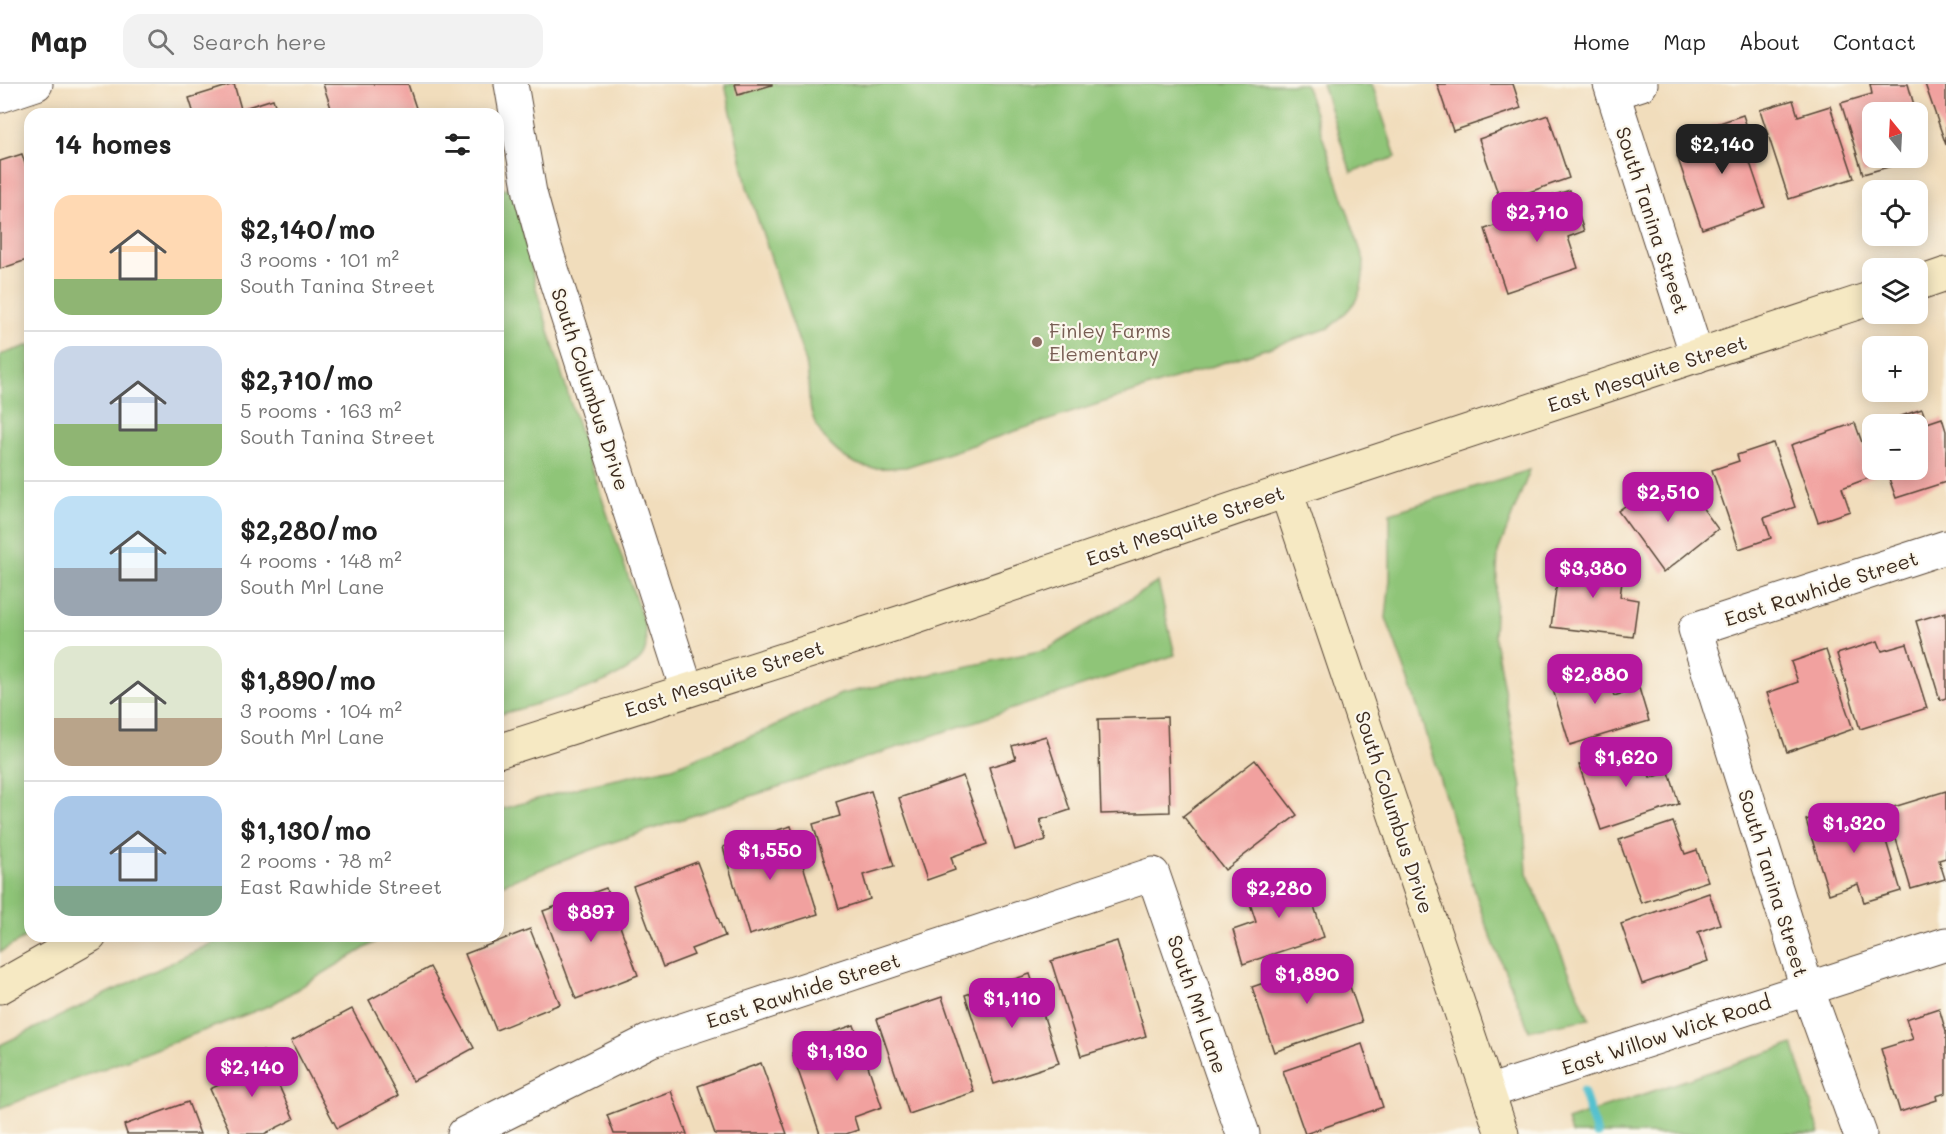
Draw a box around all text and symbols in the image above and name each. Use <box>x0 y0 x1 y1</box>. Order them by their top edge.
search box <box>123 14 543 68</box>
text: Map <box>30 23 87 59</box>
icon: search <box>144 25 177 58</box>
text: Search here <box>192 27 326 56</box>
text: Home <box>1573 28 1630 55</box>
text: Map <box>1663 28 1706 55</box>
text: About <box>1739 28 1800 55</box>
text: Contact <box>1833 28 1916 55</box>
north arrow <box>1862 102 1928 168</box>
map controls <box>1862 102 1928 480</box>
street label: South Tanina Street <box>1611 123 1695 317</box>
pin: $2,140 <box>1673 124 1771 175</box>
text: 14 homes <box>54 127 172 161</box>
icon: filters <box>441 128 474 161</box>
text: $2,140 <box>1690 130 1754 156</box>
button: locate <box>1862 180 1928 246</box>
pin: $2,710 <box>1488 192 1586 243</box>
text: $2,710 <box>1506 198 1568 224</box>
text: $2,140/mo <box>240 212 375 246</box>
icon: home <box>102 219 174 291</box>
text: 3 rooms · 101 m² <box>240 246 399 272</box>
button: layers <box>1862 258 1928 324</box>
text: South Tanina Street <box>240 272 435 298</box>
street label: South Columbus Drive <box>546 285 636 493</box>
place label: Finley Farms Elementary <box>1049 317 1171 366</box>
street label: East Mesquite Street <box>1544 328 1750 418</box>
marker: Finley Farms Elementary <box>1030 335 1044 349</box>
button: + <box>1862 336 1928 402</box>
text: $2,710/mo <box>240 363 373 397</box>
icon: home <box>102 370 174 442</box>
text: 5 rooms · 163 m² <box>240 397 402 423</box>
button: − <box>1862 414 1928 480</box>
text: South Tanina Street <box>240 423 435 449</box>
pin: $2,510 <box>1619 472 1717 523</box>
text: $2,510 <box>1636 478 1700 504</box>
street label: East Mesquite Street <box>1082 479 1288 571</box>
text: $2,280/mo <box>240 513 378 547</box>
icon: home <box>102 520 174 592</box>
street label: East Rawhide Street <box>1721 544 1921 632</box>
text: 4 rooms · 148 m² <box>240 547 402 573</box>
pin: $3,380 <box>1544 548 1642 599</box>
text: $3,380 <box>1559 554 1627 580</box>
text: South Mrl Lane <box>240 573 384 599</box>
street label: East Mesquite Street <box>621 633 827 723</box>
pin: $2,880 <box>1546 654 1644 705</box>
text: $2,880 <box>1561 660 1629 686</box>
text: $1,890/mo <box>240 663 376 697</box>
icon: home <box>102 670 174 742</box>
text: 3 rooms · 104 m² <box>240 697 402 723</box>
street label: South Columbus Drive <box>1350 708 1440 916</box>
text: South Mrl Lane <box>240 723 384 749</box>
pin: $1,620 <box>1577 737 1675 788</box>
text: $1,620 <box>1594 743 1658 769</box>
street label: South Tanina Street <box>1733 786 1815 980</box>
pin: $1,320 <box>1805 803 1903 854</box>
text: $1,320 <box>1822 809 1886 835</box>
text: $1,130/mo <box>240 813 371 847</box>
icon: home <box>102 820 174 892</box>
pin: $1,550 <box>721 830 819 881</box>
text: $1,550 <box>738 836 802 862</box>
text: 2 rooms · 78 m² <box>240 847 392 873</box>
pin: $2,280 <box>1230 868 1328 919</box>
text: East Rawhide Street <box>240 873 442 899</box>
text: $2,280 <box>1246 874 1312 900</box>
pin: $897 <box>555 892 627 943</box>
text: $897 <box>567 898 615 924</box>
street label: South Mrl Lane <box>1162 932 1234 1076</box>
street label: East Rawhide Street <box>703 946 903 1034</box>
pin: $1,890 <box>1258 954 1356 1005</box>
text: $1,890 <box>1275 960 1339 986</box>
pin: $1,110 <box>963 978 1061 1029</box>
text: $1,110 <box>983 984 1041 1010</box>
street label: East Willow Wick Road <box>1558 988 1774 1080</box>
pin: $1,130 <box>788 1031 886 1082</box>
text: $1,130 <box>806 1037 868 1063</box>
pin: $2,140 <box>203 1047 301 1098</box>
text: $2,140 <box>220 1053 284 1079</box>

